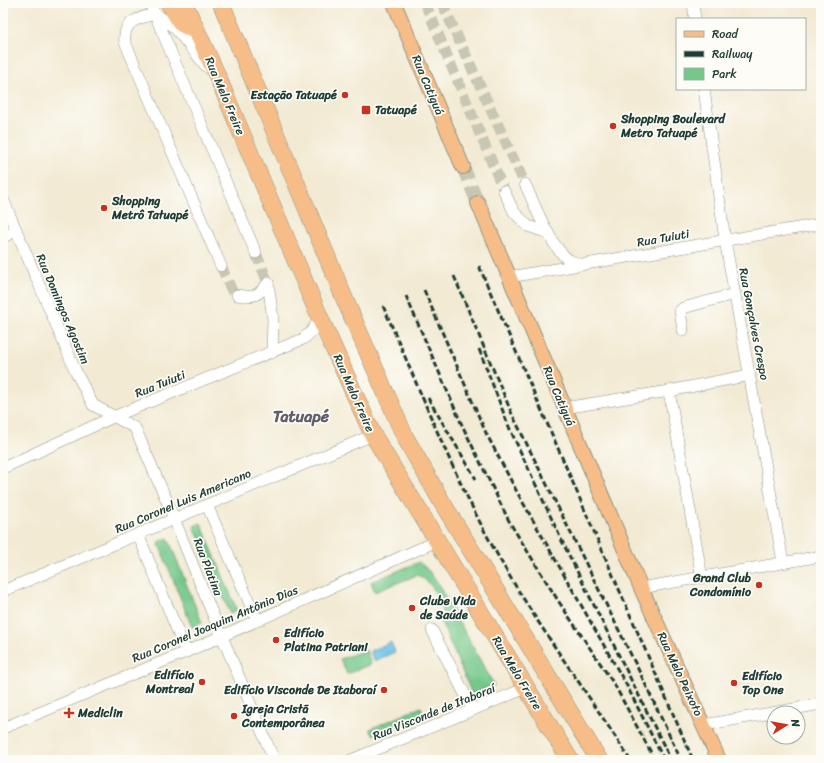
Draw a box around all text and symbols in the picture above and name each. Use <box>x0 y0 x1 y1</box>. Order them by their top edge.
legend <box>676 18 806 90</box>
text: Road <box>712 23 739 45</box>
text: Railway <box>712 43 753 65</box>
street label: Rua Catiguá <box>405 51 451 119</box>
street label: Rua Melo Freire <box>199 53 251 139</box>
text: Park <box>712 63 737 85</box>
place label: Estação Tatuapé <box>251 84 338 106</box>
marker: Estação Tatuapé <box>340 90 350 100</box>
place label: Tatuapé <box>375 99 418 121</box>
marker: Tatuapé <box>360 104 372 116</box>
place label: Shopping Boulevard Metro Tatuapé <box>620 108 727 144</box>
marker: Shopping Boulevard Metro Tatuapé <box>608 121 618 131</box>
place label: Shopping Metrô Tatuapé <box>111 190 189 226</box>
marker: Shopping Metrô Tatuapé <box>99 203 109 213</box>
street label: Rua Tuiuti <box>635 222 692 253</box>
street label: Rua Domingos Agostim <box>30 250 96 368</box>
street label: Rua Gonçalves Crespo <box>732 266 776 382</box>
street label: Rua Melo Freire <box>327 350 381 436</box>
street label: Rua Catiguá <box>536 362 582 430</box>
street label: Rua Tuiuti <box>131 364 189 404</box>
district label: Tatuapé <box>273 402 330 431</box>
street label: Rua Coronel Luis Americano <box>111 462 255 540</box>
street label: Rua Platina <box>187 535 229 600</box>
place label: Grand Club Condomínio <box>689 567 752 603</box>
street label: Rua Coronel Joaquim Antônio Dias <box>128 579 302 669</box>
marker: Grand Club Condomínio <box>754 580 764 590</box>
place label: Clube Vida de Saúde <box>419 590 476 626</box>
marker: Clube Vida de Saúde <box>407 603 417 613</box>
place label: Edifício Platina Patriani <box>284 622 368 658</box>
street label: Rua Melo Peixoto <box>651 628 709 720</box>
street label: Rua Melo Freire <box>486 632 548 714</box>
marker: Edifício Platina Patriani <box>271 635 281 645</box>
place label: Edifício Montreal <box>145 664 195 700</box>
place label: Edifício Top One <box>742 665 784 701</box>
marker: Edifício Montreal <box>197 677 207 687</box>
street label: Rua Visconde de Itaboraí <box>369 677 500 747</box>
marker: Edifício Top One <box>729 678 739 688</box>
place label: Edifício Visconde De Itaboraí <box>224 679 378 701</box>
marker: Edifício Visconde De Itaboraí <box>379 685 389 695</box>
place label: Igreja Cristã Contemporânea <box>241 698 326 734</box>
place label: Mediclin <box>77 702 123 724</box>
north arrow <box>766 705 806 745</box>
marker: Mediclin <box>63 707 75 719</box>
marker: Igreja Cristã Contemporânea <box>229 711 239 721</box>
text: N <box>785 717 805 729</box>

